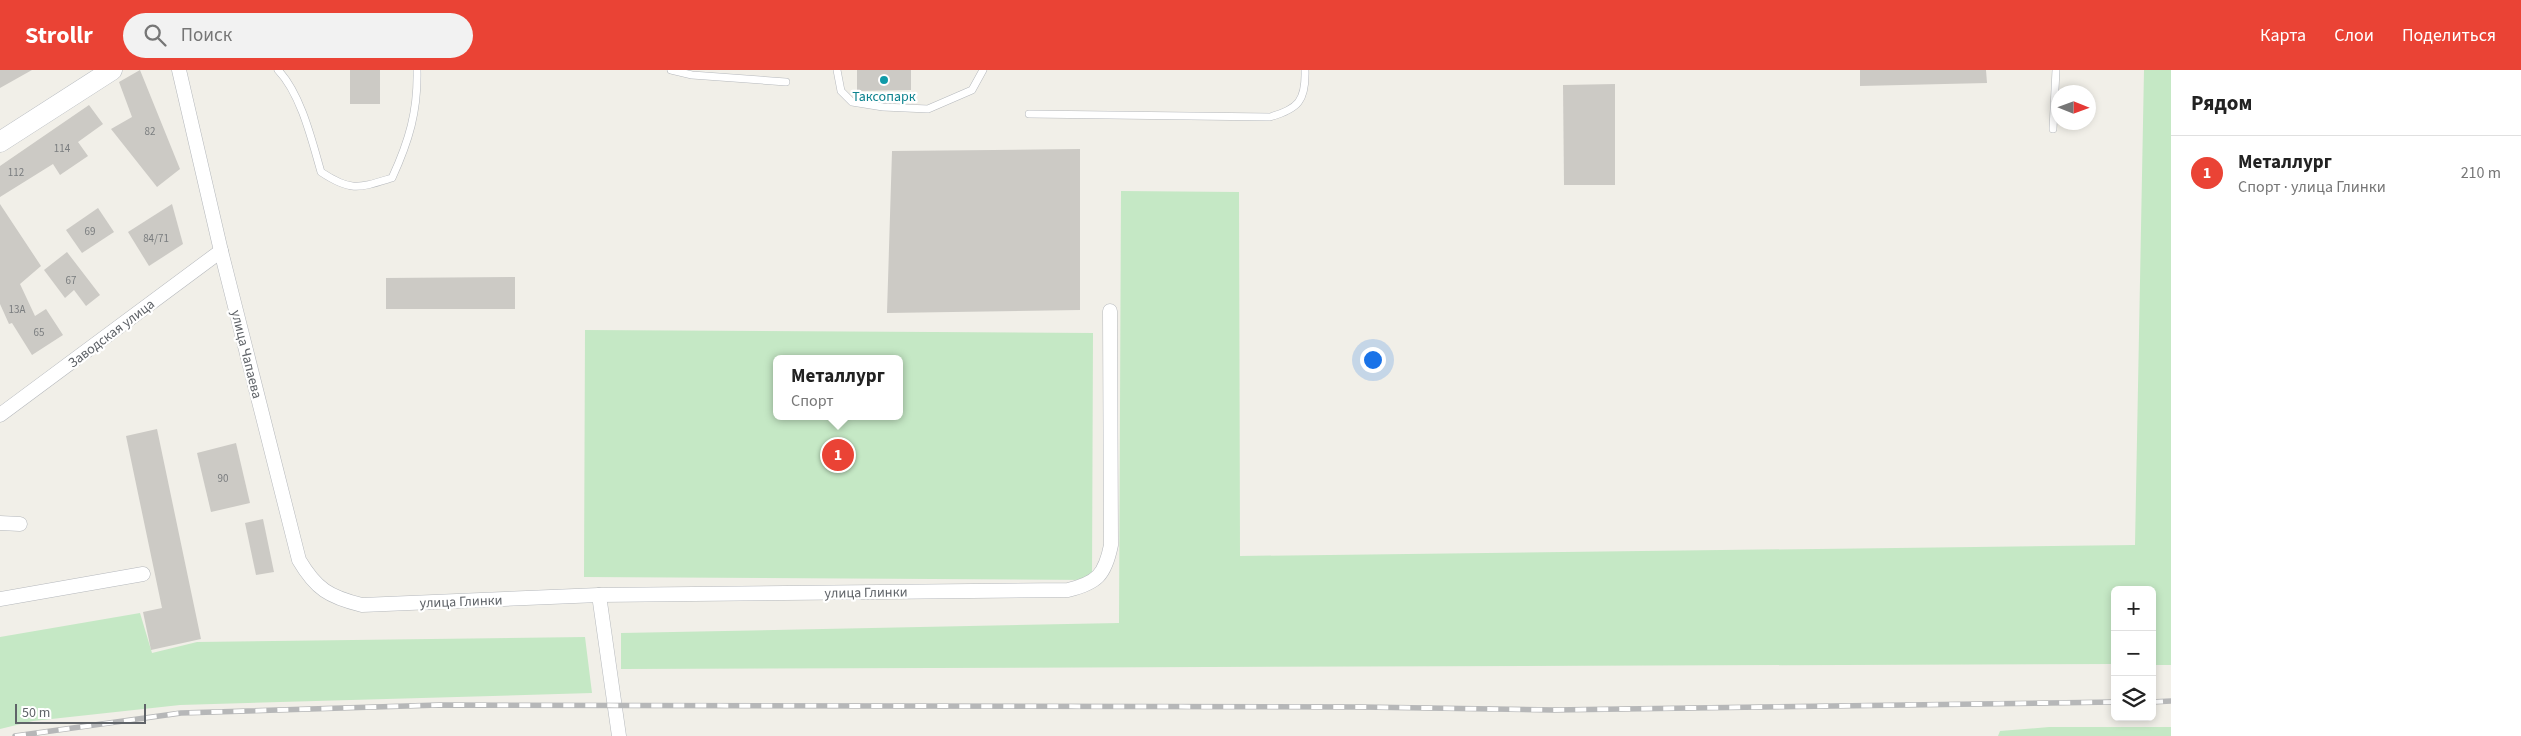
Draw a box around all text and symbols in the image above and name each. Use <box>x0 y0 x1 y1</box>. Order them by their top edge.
search box <box>123 13 473 58</box>
text: Strollr <box>25 18 93 53</box>
icon: search <box>141 21 169 49</box>
text: Поиск <box>181 22 232 49</box>
text: Карта <box>2260 23 2306 48</box>
text: Слои <box>2334 23 2374 48</box>
text: Поделиться <box>2402 23 2496 48</box>
marker: Таксопарк <box>878 74 890 86</box>
north arrow <box>2051 85 2096 130</box>
place label: Таксопарк <box>852 87 916 107</box>
text: Рядом <box>2191 88 2252 118</box>
house number: 82 <box>145 124 155 139</box>
house number: 114 <box>54 141 71 156</box>
text: Металлург <box>2238 149 2332 176</box>
text: 1 <box>2203 162 2211 184</box>
text: 210 m <box>2461 162 2501 184</box>
house number: 112 <box>8 165 24 180</box>
text: Спорт · улица Глинки <box>2238 176 2386 198</box>
house number: 69 <box>85 224 95 239</box>
house number: 84/71 <box>143 231 169 246</box>
house number: 67 <box>66 273 76 288</box>
street label: Заводская улица <box>64 295 159 373</box>
house number: 13А <box>9 302 25 317</box>
street label: улица Чапаева <box>225 308 267 401</box>
house number: 65 <box>34 325 44 340</box>
your location <box>1360 347 1386 373</box>
popup <box>773 355 903 420</box>
text: Металлург <box>791 363 885 390</box>
text: Спорт <box>791 390 834 412</box>
pin: 1 <box>822 436 854 474</box>
house number: 90 <box>218 471 228 486</box>
street label: улица Глинки <box>824 582 908 604</box>
map controls <box>2111 586 2156 721</box>
button: + <box>2111 586 2156 631</box>
street label: улица Глинки <box>419 591 503 613</box>
button: − <box>2111 631 2156 676</box>
button: layers <box>2111 676 2156 721</box>
scale bar <box>15 701 146 724</box>
text: 50 m <box>22 703 50 723</box>

